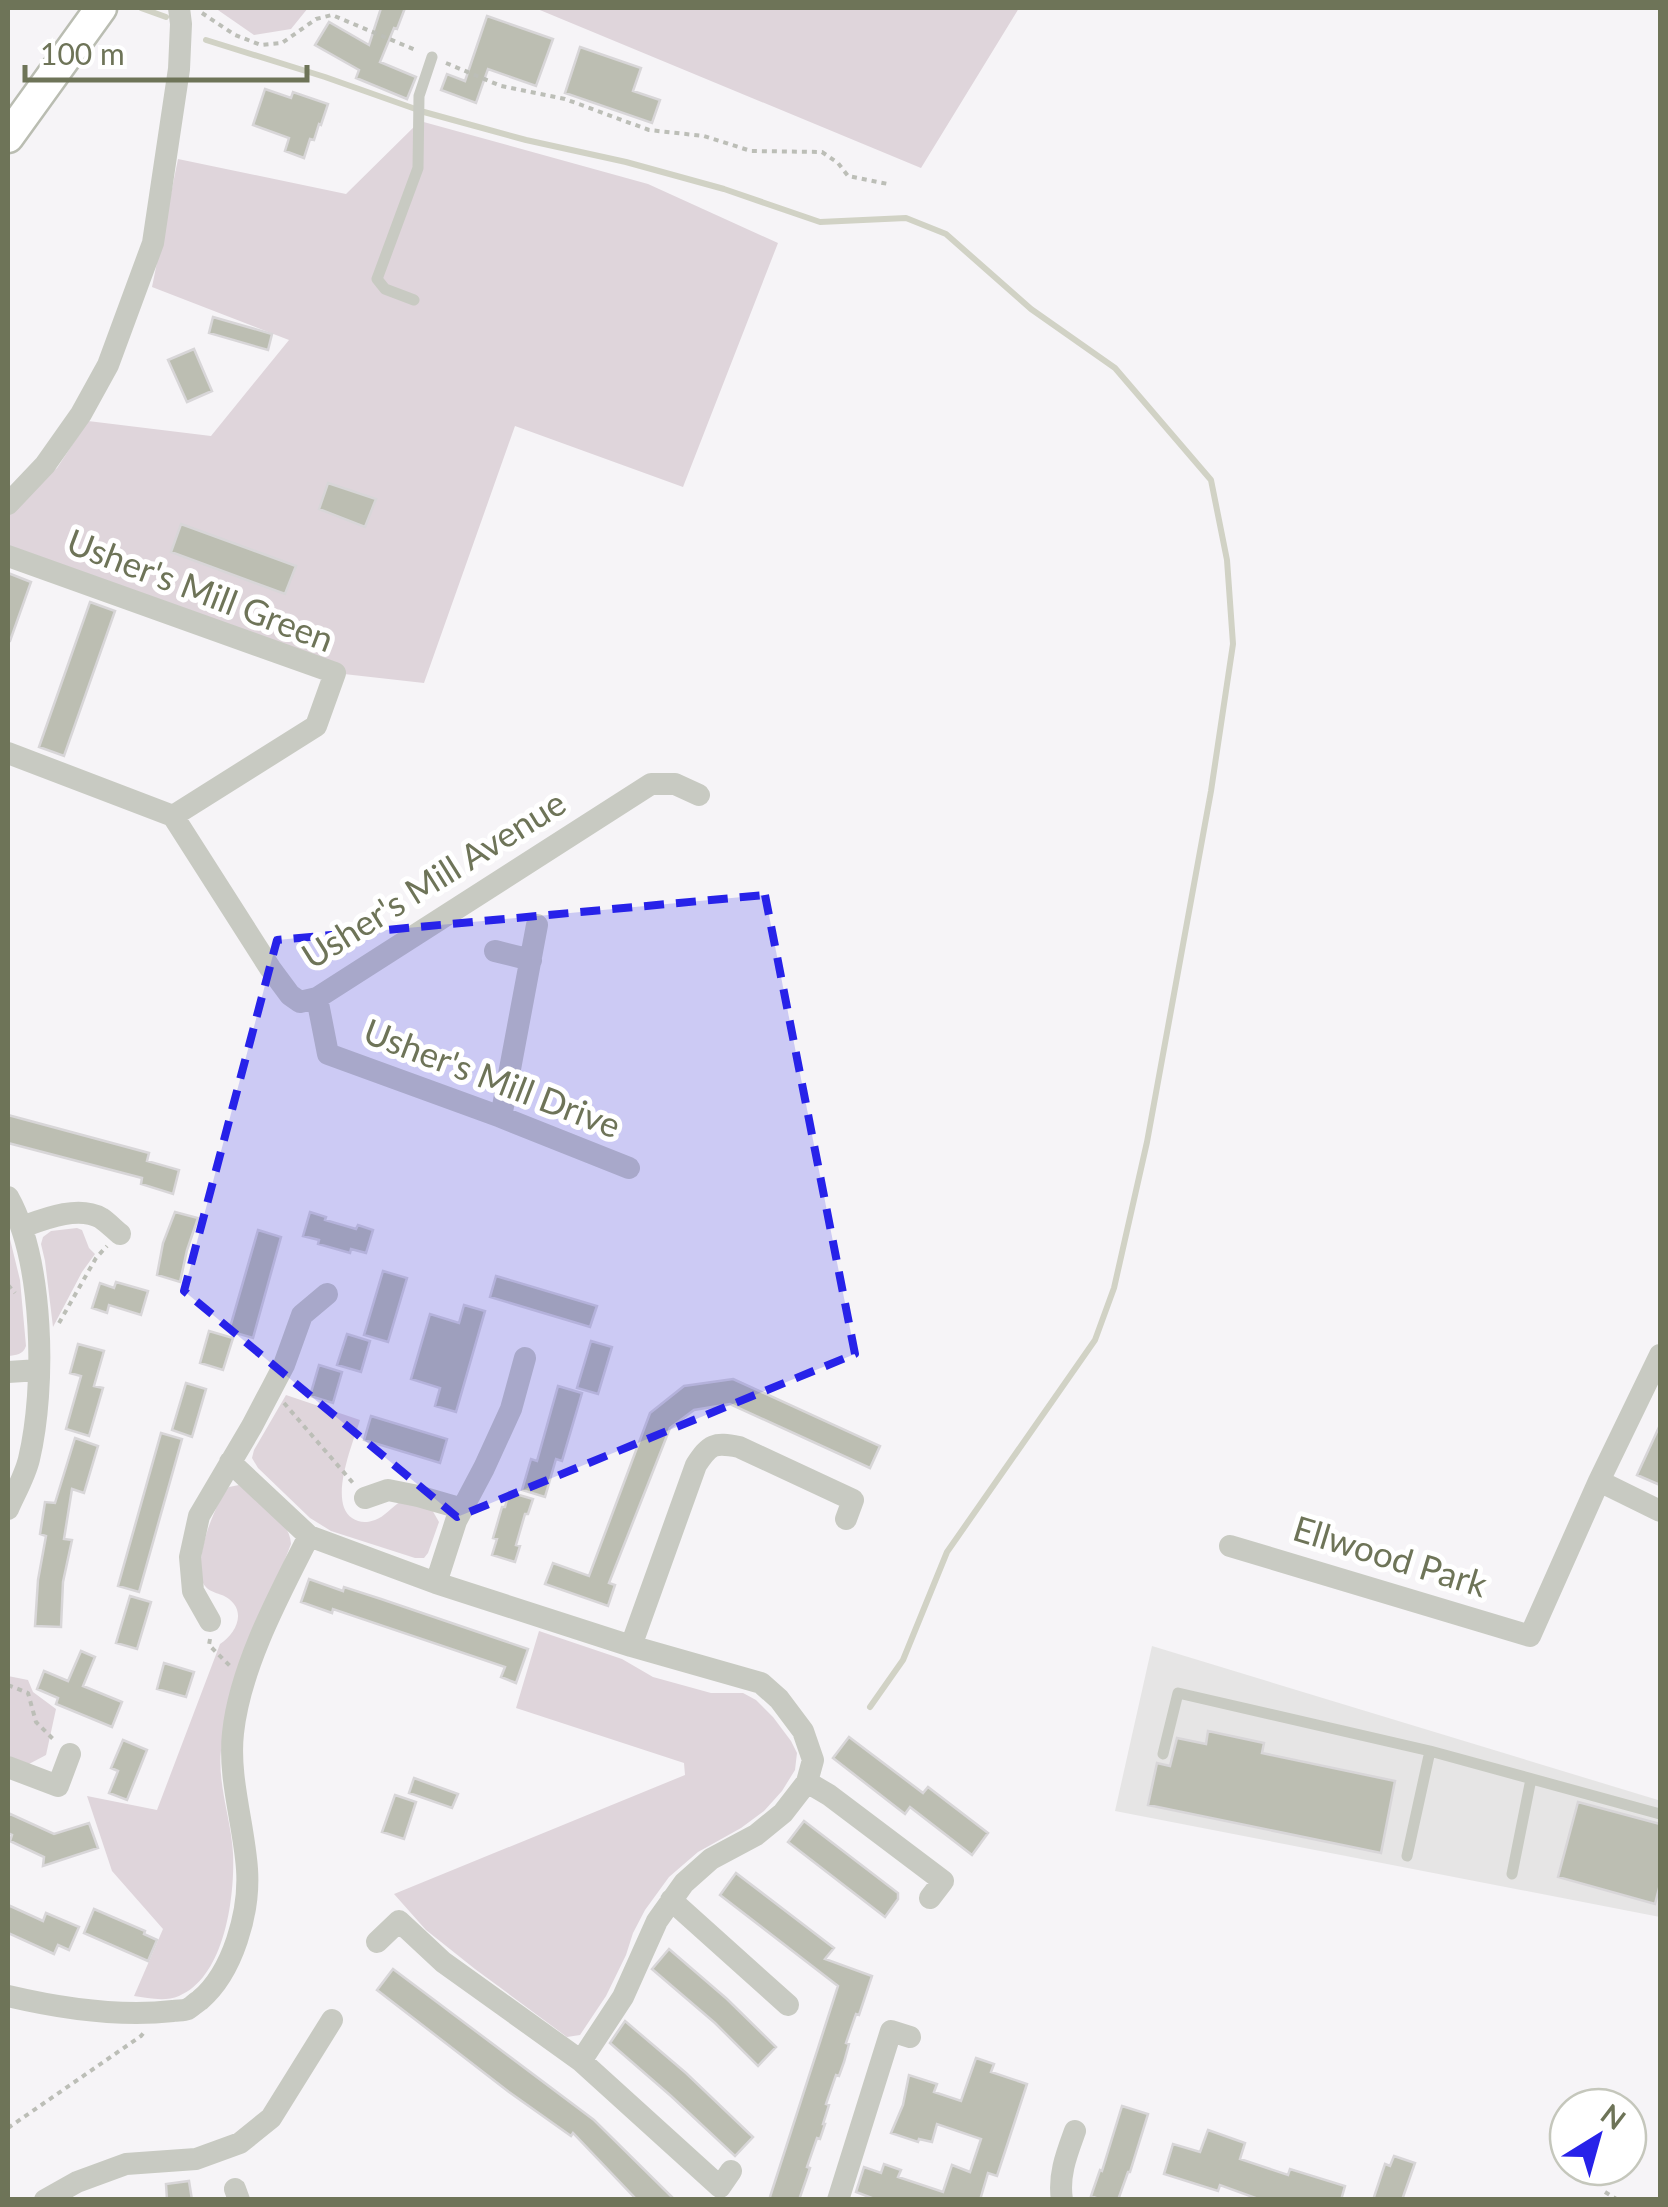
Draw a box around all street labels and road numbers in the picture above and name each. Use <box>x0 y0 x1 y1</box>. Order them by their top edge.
street label: Usher's Mill Green <box>62 519 340 659</box>
street label: Usher's Mill Avenue <box>294 780 572 976</box>
street label: Usher's Mill Drive <box>359 1009 627 1145</box>
street label: Ellwood Park <box>1289 1506 1493 1605</box>

